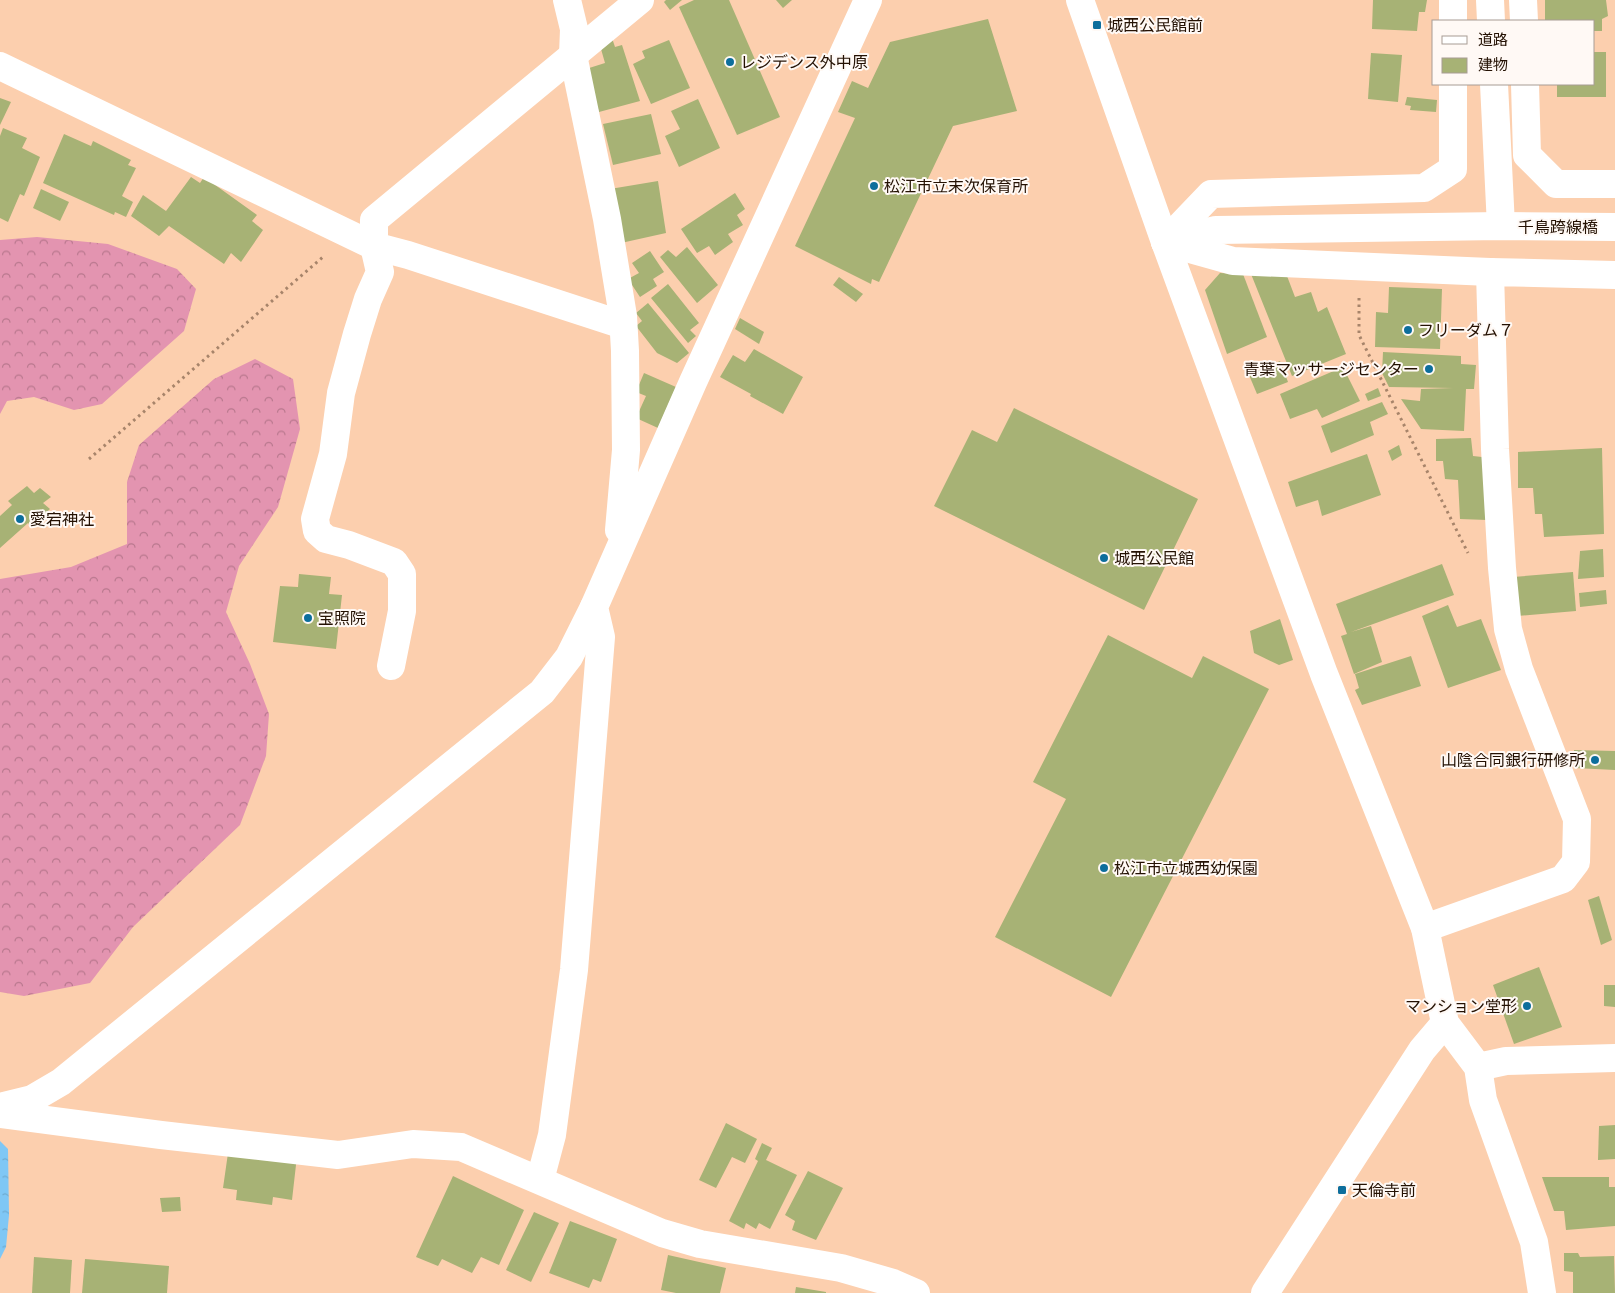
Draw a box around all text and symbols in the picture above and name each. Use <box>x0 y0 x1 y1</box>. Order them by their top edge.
place label: 城西公民館前 <box>1107 15 1203 35</box>
marker: 城西公民館前 <box>1091 19 1103 31</box>
legend <box>1432 20 1595 85</box>
text: 道路 <box>1478 30 1508 49</box>
place label: レジデンス外中原 <box>740 52 868 72</box>
text: 建物 <box>1478 55 1508 74</box>
marker: レジデンス外中原 <box>724 56 736 68</box>
place label: 松江市立末次保育所 <box>884 176 1028 196</box>
marker: 松江市立末次保育所 <box>868 180 880 192</box>
street label: 千鳥跨線橋 <box>1518 217 1598 237</box>
place label: フリーダム７ <box>1418 320 1514 340</box>
marker: フリーダム７ <box>1402 324 1414 336</box>
place label: 青葉マッサージセンター <box>1243 359 1419 379</box>
marker: 青葉マッサージセンター <box>1423 363 1435 375</box>
place label: 愛宕神社 <box>30 509 94 529</box>
marker: 愛宕神社 <box>14 513 26 525</box>
place label: 城西公民館 <box>1114 548 1194 568</box>
marker: 城西公民館 <box>1098 552 1110 564</box>
place label: 宝照院 <box>318 608 366 628</box>
marker: 宝照院 <box>302 612 314 624</box>
place label: 山陰合同銀行研修所 <box>1441 750 1585 770</box>
marker: 山陰合同銀行研修所 <box>1589 754 1601 766</box>
place label: 松江市立城西幼保園 <box>1114 858 1258 878</box>
marker: 松江市立城西幼保園 <box>1098 862 1110 874</box>
place label: マンション堂形 <box>1405 996 1517 1016</box>
marker: マンション堂形 <box>1521 1000 1533 1012</box>
place label: 天倫寺前 <box>1352 1180 1416 1200</box>
marker: 天倫寺前 <box>1336 1184 1348 1196</box>

